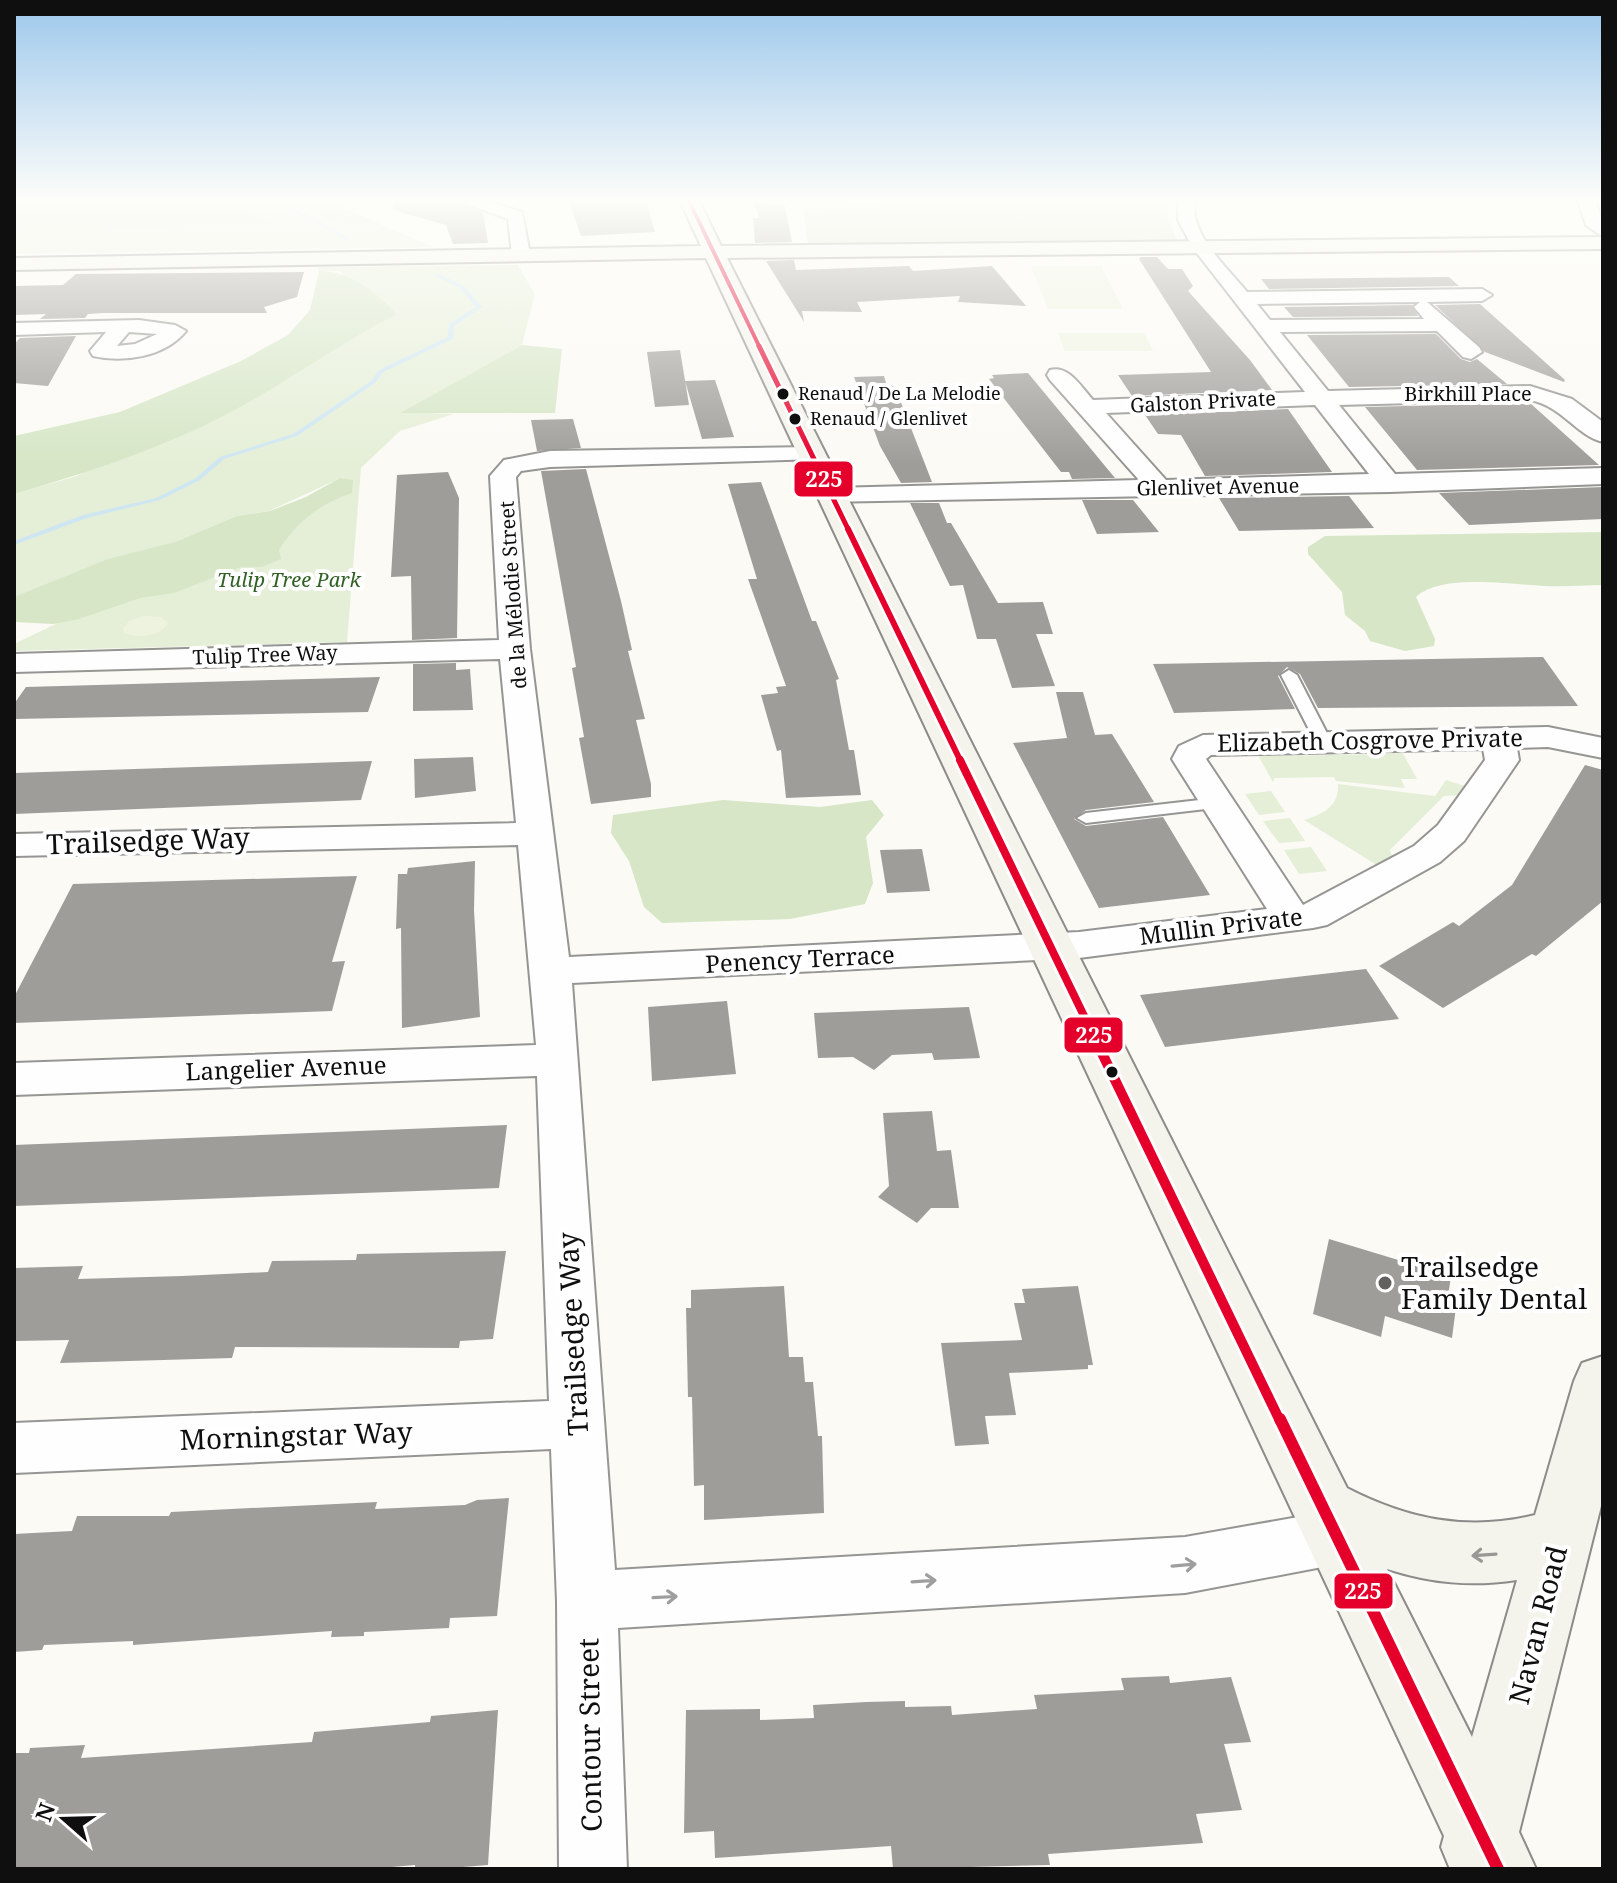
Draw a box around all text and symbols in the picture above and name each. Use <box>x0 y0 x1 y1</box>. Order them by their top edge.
street label: Birkhill Place <box>1404 380 1532 407</box>
place label: Renaud / De La Melodie <box>798 381 1001 405</box>
street label: Galston Private <box>1129 384 1277 419</box>
marker: Renaud / De La Melodie <box>775 386 791 402</box>
place label: Renaud / Glenlivet <box>810 406 968 430</box>
marker: Renaud / Glenlivet <box>787 411 803 427</box>
line badge: 225 <box>793 460 854 498</box>
text: 225 <box>805 463 843 493</box>
street label: Glenlivet Avenue <box>1136 472 1300 501</box>
street label: de la Mélodie Street <box>492 500 533 690</box>
park label: Tulip Tree Park <box>217 566 362 593</box>
street label: Tulip Tree Way <box>192 638 339 671</box>
street label: Elizabeth Cosgrove Private <box>1217 720 1523 759</box>
street label: Trailsedge Way <box>46 817 251 863</box>
street label: Mullin Private <box>1137 899 1304 952</box>
street label: Penency Terrace <box>704 937 895 980</box>
line badge: 225 <box>1063 1016 1124 1054</box>
text: 225 <box>1075 1019 1113 1049</box>
street label: Langelier Avenue <box>185 1048 387 1087</box>
unlabelled marker <box>1104 1064 1120 1080</box>
street label: Trailsedge Way <box>548 1231 596 1437</box>
place label: Trailsedge Family Dental <box>1401 1247 1587 1317</box>
marker: Trailsedge Family Dental <box>1376 1274 1394 1292</box>
street label: Morningstar Way <box>179 1412 413 1458</box>
street label: Navan Road <box>1499 1542 1575 1708</box>
one-way arrow <box>1471 1548 1497 1563</box>
one-way arrow <box>1170 1557 1197 1572</box>
line badge: 225 <box>1333 1572 1394 1610</box>
one-way arrow <box>910 1573 937 1588</box>
text: 225 <box>1344 1575 1382 1605</box>
one-way arrow <box>651 1589 678 1604</box>
street label: Contour Street <box>568 1638 610 1832</box>
north arrow <box>24 1779 104 1859</box>
text: N <box>27 1799 61 1825</box>

